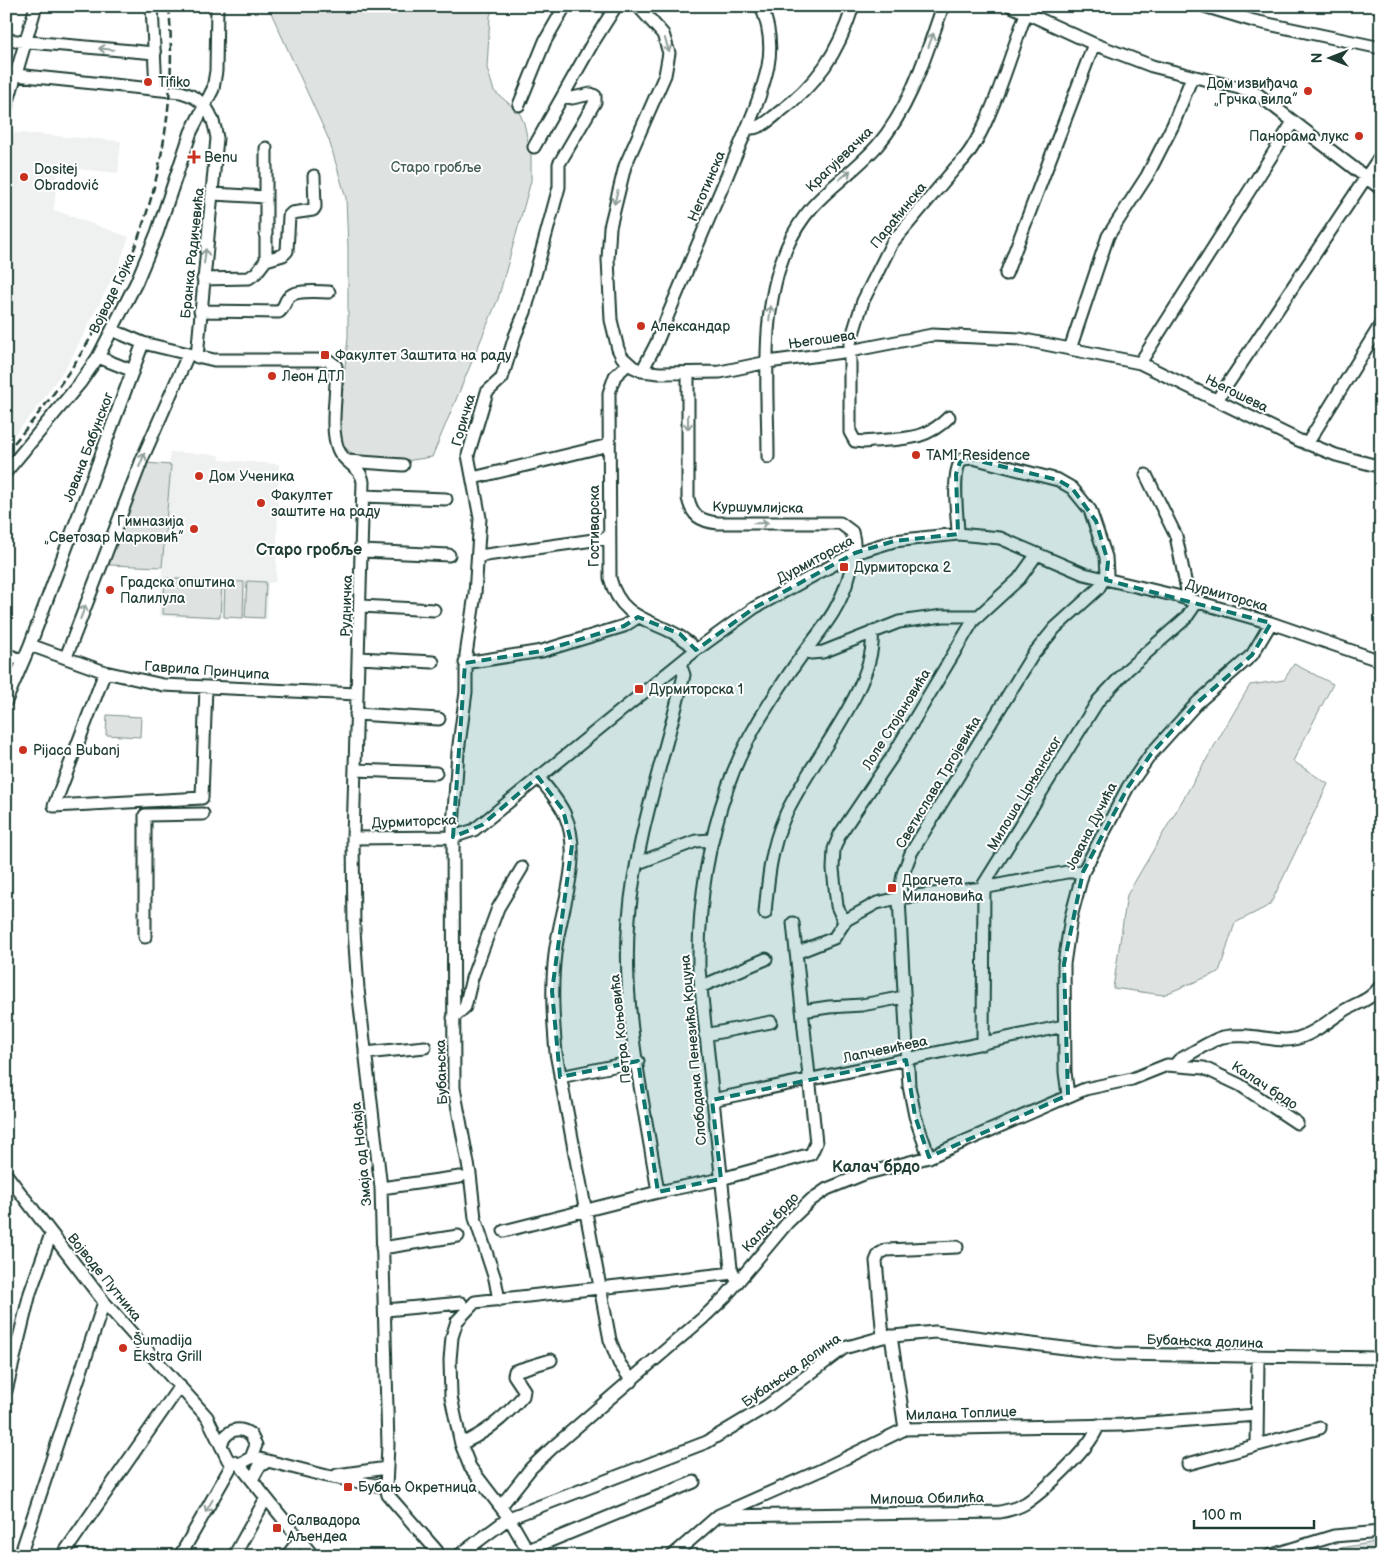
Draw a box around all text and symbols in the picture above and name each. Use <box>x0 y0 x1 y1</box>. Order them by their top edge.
north arrow <box>1304 32 1354 82</box>
one-way arrow <box>927 33 936 48</box>
one-way arrow <box>662 37 672 53</box>
one-way arrow <box>99 44 115 54</box>
text: N <box>1309 53 1326 63</box>
place label: Tifiko <box>158 74 191 91</box>
place label: Дом извиђача „Грчка вила” <box>1207 75 1299 108</box>
marker: Tifiko <box>142 76 154 88</box>
marker: Дом извиђача „Грчка вила” <box>1302 85 1314 97</box>
street label: Крагујевачка <box>802 123 877 196</box>
place label: Панорама лукс <box>1249 128 1349 145</box>
marker: Панорама лукс <box>1353 130 1365 142</box>
street label: Неготинска <box>684 148 729 224</box>
place label: Benu <box>204 149 238 166</box>
marker: Benu <box>188 151 200 163</box>
park label: Старо гробље <box>391 159 481 176</box>
place label: Dositej Obradović <box>34 161 99 194</box>
one-way arrow <box>838 169 851 180</box>
marker: Dositej Obradović <box>18 171 30 183</box>
street label: Параћинска <box>867 178 931 252</box>
street label: Бранка Радичевића <box>177 186 208 320</box>
one-way arrow <box>611 188 620 204</box>
one-way arrow <box>200 248 210 264</box>
street label: Војводе Гојка <box>86 250 140 336</box>
one-way arrow <box>765 305 775 321</box>
place label: Александар <box>650 318 730 335</box>
marker: Александар <box>635 320 647 332</box>
street label: Његошева <box>787 326 858 353</box>
place label: Факултет Заштита на раду <box>335 347 512 364</box>
marker: Факултет Заштита на раду <box>319 349 331 361</box>
place label: Леон ДТЛ <box>281 368 345 385</box>
marker: Леон ДТЛ <box>266 370 278 382</box>
street label: Његошева <box>1203 371 1272 416</box>
street label: Јована Бабунског <box>60 389 117 505</box>
street label: Горичка <box>448 391 479 448</box>
one-way arrow <box>683 414 693 430</box>
place label: TAMI Residence <box>926 447 1030 464</box>
marker: TAMI Residence <box>910 449 922 461</box>
one-way arrow <box>138 453 147 468</box>
place label: Дом Ученика <box>209 468 295 485</box>
marker: Дом Ученика <box>193 470 205 482</box>
street label: Гостиварска <box>586 484 603 567</box>
place label: Факултет заштите на раду <box>271 487 381 520</box>
marker: Факултет заштите на раду <box>255 497 267 509</box>
street label: Куршумлијска <box>712 498 804 517</box>
place label: Гимназија „Светозар Марковић” <box>44 513 185 546</box>
one-way arrow <box>752 518 768 528</box>
marker: Гимназија „Светозар Марковић” <box>188 523 200 535</box>
street label: Дурмиторска <box>774 532 857 587</box>
district label: Старо гробље <box>256 541 362 560</box>
place label: Дурмиторска 2 <box>854 559 952 576</box>
marker: Дурмиторска 2 <box>838 561 850 573</box>
place label: Градска општина Палилула <box>120 574 236 607</box>
street label: Рудничка <box>337 574 356 637</box>
street label: Дурмиторска <box>1184 576 1271 616</box>
marker: Градска општина Палилула <box>104 584 116 596</box>
one-way arrow <box>79 604 88 620</box>
street label: Гаврила Принципа <box>144 658 271 683</box>
street label: Лоле Стојановића <box>858 665 935 774</box>
place label: Дурмиторска 1 <box>649 681 743 698</box>
marker: Дурмиторска 1 <box>633 683 645 695</box>
street label: Светислава Тргојевића <box>892 712 985 851</box>
street label: Милоша Црњанског <box>984 733 1066 853</box>
place label: Pijaca Bubanj <box>33 742 120 759</box>
marker: Pijaca Bubanj <box>17 744 29 756</box>
street label: Јована Дучића <box>1062 779 1121 873</box>
street label: Дурмиторска <box>371 811 458 831</box>
place label: Драгчета Милановића <box>902 872 984 905</box>
marker: Драгчета Милановића <box>886 882 898 894</box>
street label: Слободана Пенезића Крцуна <box>677 953 710 1146</box>
street label: Петра Коњовића <box>606 973 635 1084</box>
street label: Лапчевићева <box>840 1032 930 1067</box>
street label: Бубањска <box>432 1038 451 1105</box>
street label: Калач брдо <box>1228 1058 1301 1113</box>
street label: Змаја од Ноћаја <box>348 1100 375 1207</box>
district label: Калач брдо <box>832 1158 920 1177</box>
street label: Калач брдо <box>738 1189 802 1256</box>
street label: Војводе Путника <box>64 1230 146 1325</box>
street label: Бубањска долина <box>739 1330 845 1411</box>
place label: Šumadija Ekstra Grill <box>133 1331 202 1365</box>
street label: Бубањска долина <box>1146 1331 1264 1352</box>
marker: Šumadija Ekstra Grill <box>117 1342 129 1354</box>
street label: Милана Топлице <box>905 1403 1017 1424</box>
place label: Бубањ Окретница <box>358 1479 478 1496</box>
marker: Бубањ Окретница <box>342 1481 354 1493</box>
street label: Милоша Обилића <box>870 1489 985 1508</box>
scale bar <box>1194 1497 1314 1529</box>
one-way arrow <box>204 1498 214 1512</box>
text: 100 m <box>1202 1506 1242 1525</box>
place label: Салвадора Аљендеа <box>286 1512 361 1545</box>
marker: Салвадора Аљендеа <box>271 1522 283 1534</box>

